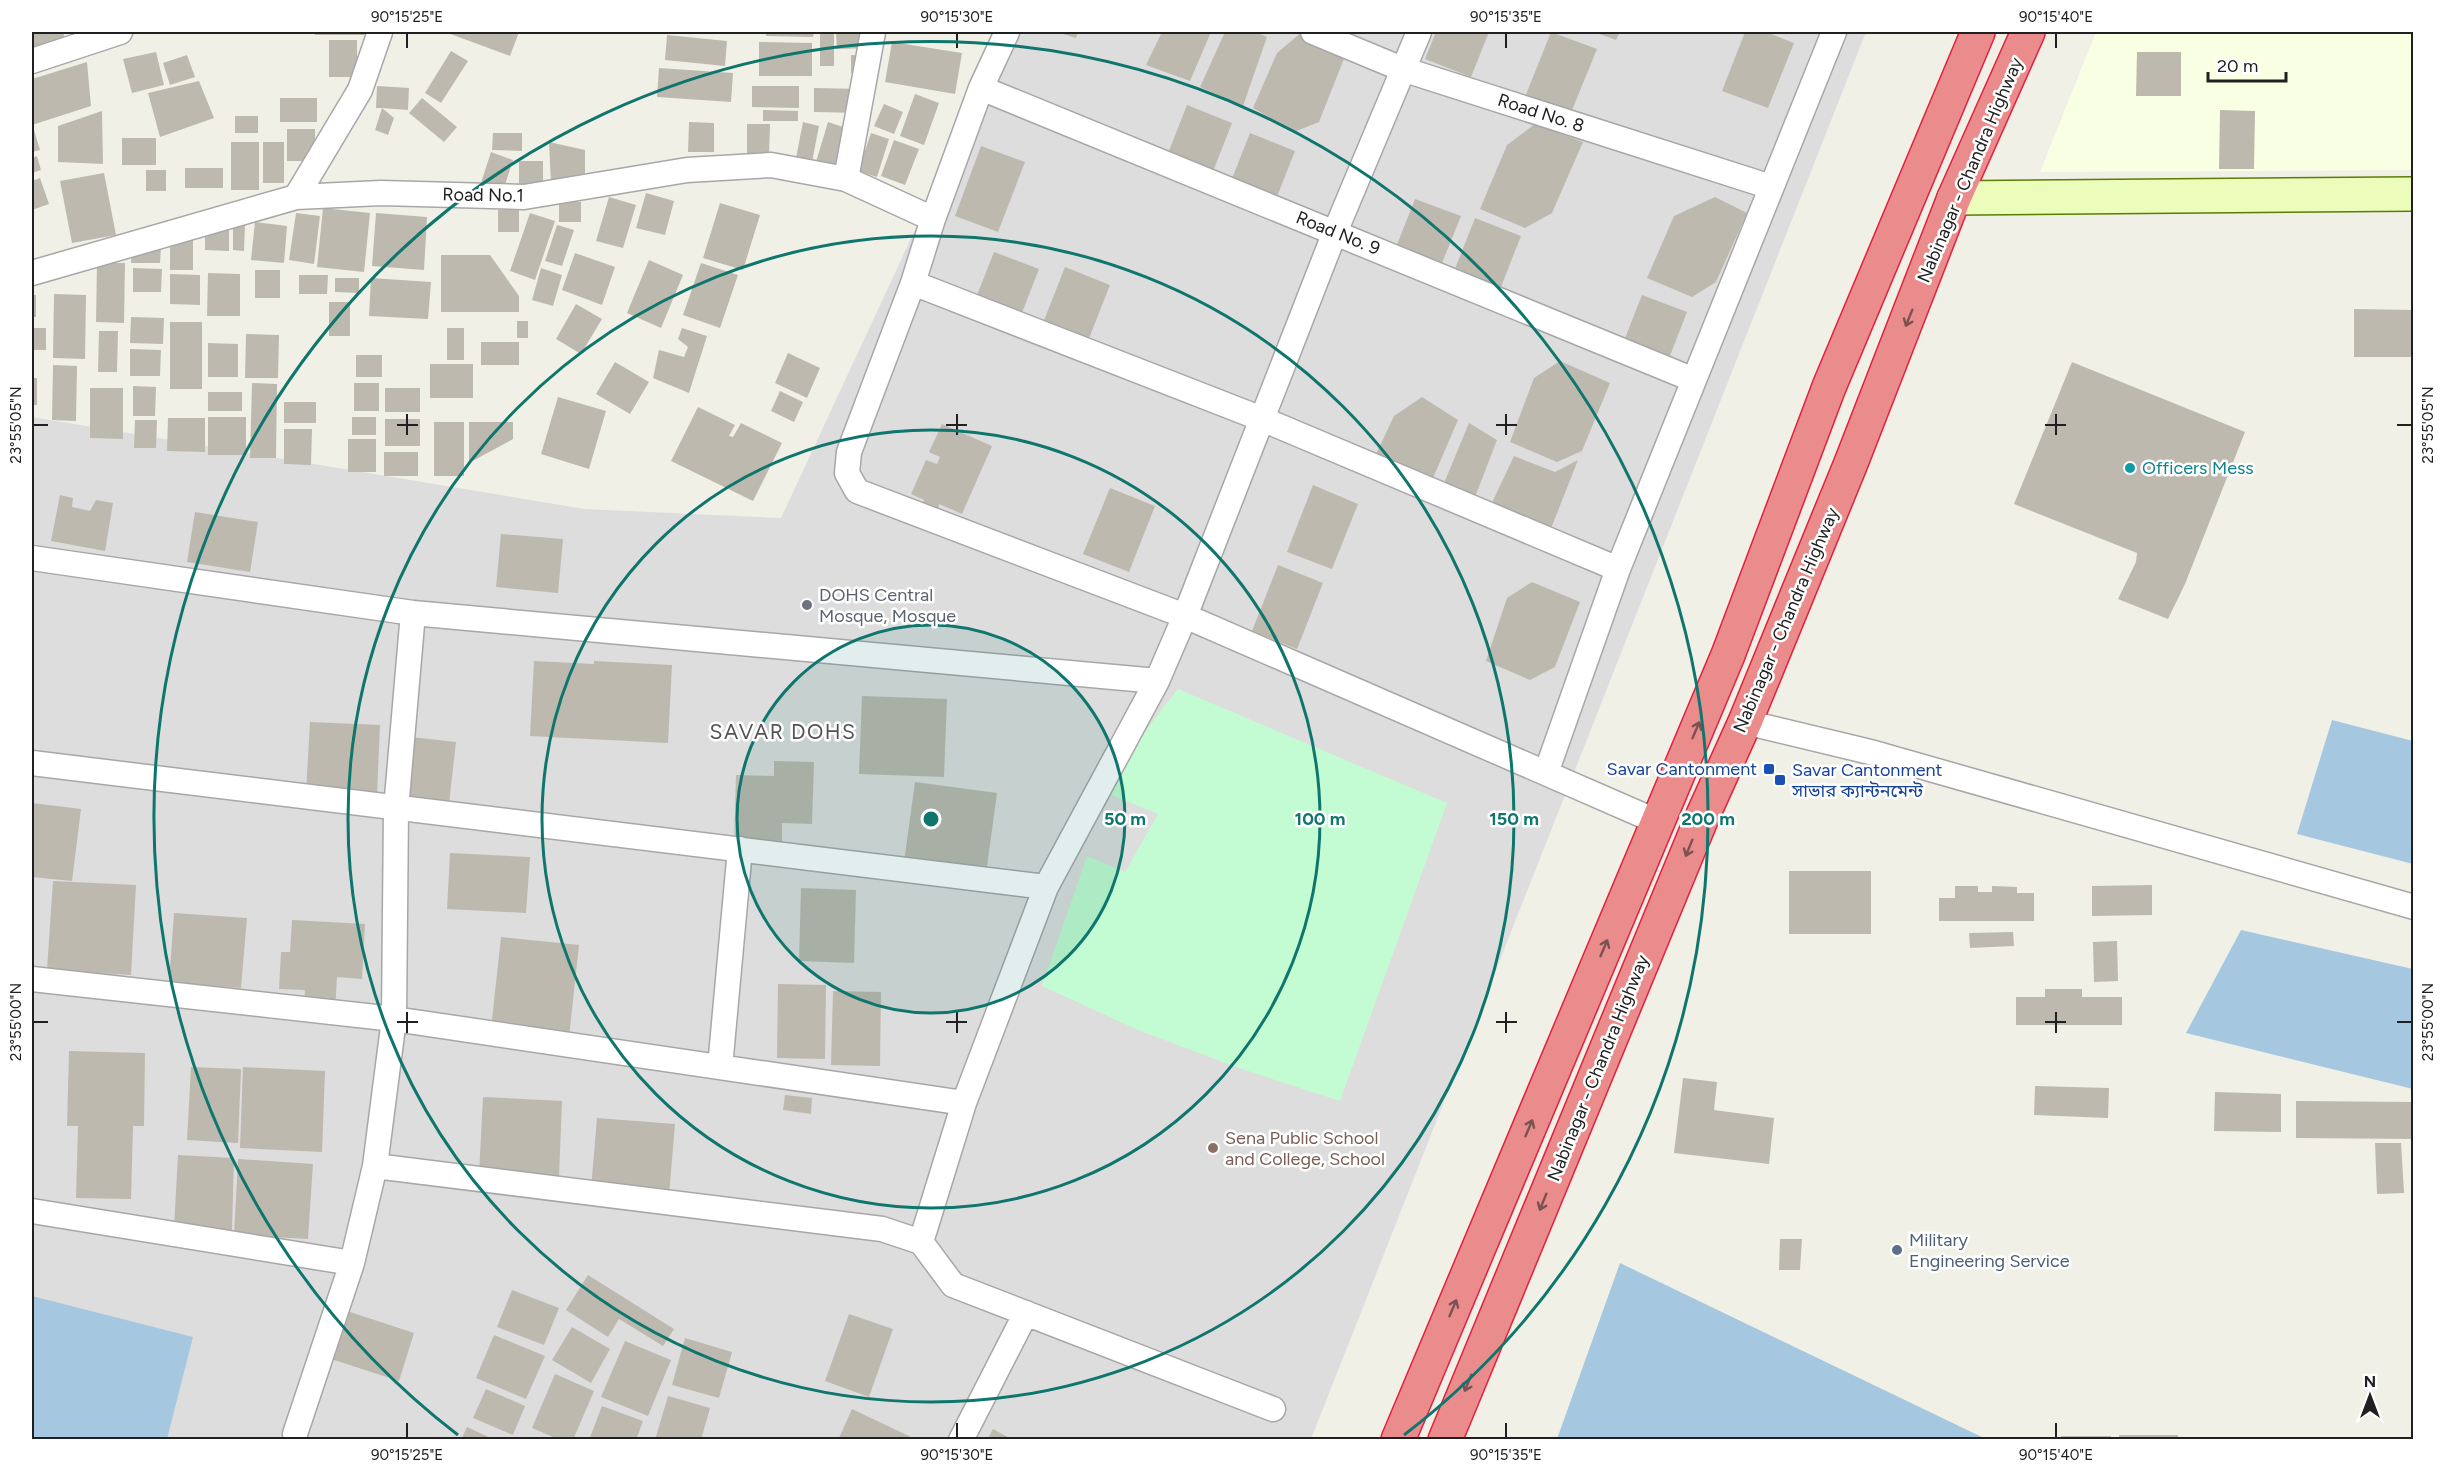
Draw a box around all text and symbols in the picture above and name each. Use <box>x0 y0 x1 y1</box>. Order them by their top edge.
text: 90°15'25"E <box>371 8 443 26</box>
text: 90°15'30"E <box>921 8 993 26</box>
text: 90°15'35"E <box>1470 8 1542 26</box>
text: 90°15'40"E <box>2019 8 2093 26</box>
scale bar <box>2208 45 2286 83</box>
street label: Nabinagar - Chandra Highway <box>1913 54 2028 286</box>
text: 20 m <box>2217 55 2258 77</box>
street label: Road No. 8 <box>1495 89 1587 137</box>
street label: Road No.1 <box>442 183 524 207</box>
street label: Road No. 9 <box>1293 206 1383 260</box>
one-way arrow <box>1903 308 1914 327</box>
text: 23°55'05"N <box>7 387 25 463</box>
text: 23°55'05"N <box>2419 387 2437 463</box>
place label: Officers Mess <box>2142 457 2254 479</box>
marker: Officers Mess <box>2123 461 2137 475</box>
street label: Nabinagar - Chandra Highway <box>1729 504 1844 736</box>
place label: DOHS Central Mosque, Mosque <box>819 584 956 627</box>
marker: DOHS Central Mosque, Mosque <box>800 598 814 612</box>
district label: SAVAR DOHS <box>710 719 856 744</box>
one-way arrow <box>1691 721 1702 740</box>
place label: Savar Cantonment <box>1607 758 1757 780</box>
place label: Savar Cantonment সাভার ক্যান্টনমেন্ট <box>1791 759 1943 802</box>
marker: Savar Cantonment <box>1762 762 1776 776</box>
marker: Savar Cantonment সাভার ক্যান্টনমেন্ট <box>1773 773 1787 787</box>
text: 50 m <box>1104 808 1146 830</box>
text: 100 m <box>1295 808 1345 830</box>
text: 150 m <box>1489 808 1539 830</box>
text: 200 m <box>1681 808 1735 830</box>
centre of rings <box>921 809 941 829</box>
one-way arrow <box>1683 838 1694 856</box>
one-way arrow <box>1599 940 1610 958</box>
street label: Nabinagar - Chandra Highway <box>1542 951 1654 1184</box>
text: 23°55'00"N <box>7 983 25 1061</box>
text: 23°55'00"N <box>2419 983 2437 1061</box>
one-way arrow <box>1524 1119 1535 1138</box>
place label: Sena Public School and College, School <box>1225 1127 1385 1170</box>
marker: Sena Public School and College, School <box>1206 1141 1220 1155</box>
one-way arrow <box>1537 1193 1548 1211</box>
place label: Military Engineering Service <box>1909 1229 2070 1272</box>
marker: Military Engineering Service <box>1890 1243 1904 1257</box>
one-way arrow <box>1448 1299 1459 1318</box>
north arrow <box>2340 1366 2400 1426</box>
text: N <box>2364 1372 2376 1391</box>
one-way arrow <box>1462 1373 1473 1391</box>
text: 90°15'25"E <box>371 1446 443 1464</box>
text: 90°15'30"E <box>921 1446 993 1464</box>
text: 90°15'35"E <box>1470 1446 1542 1464</box>
text: 90°15'40"E <box>2019 1446 2093 1464</box>

